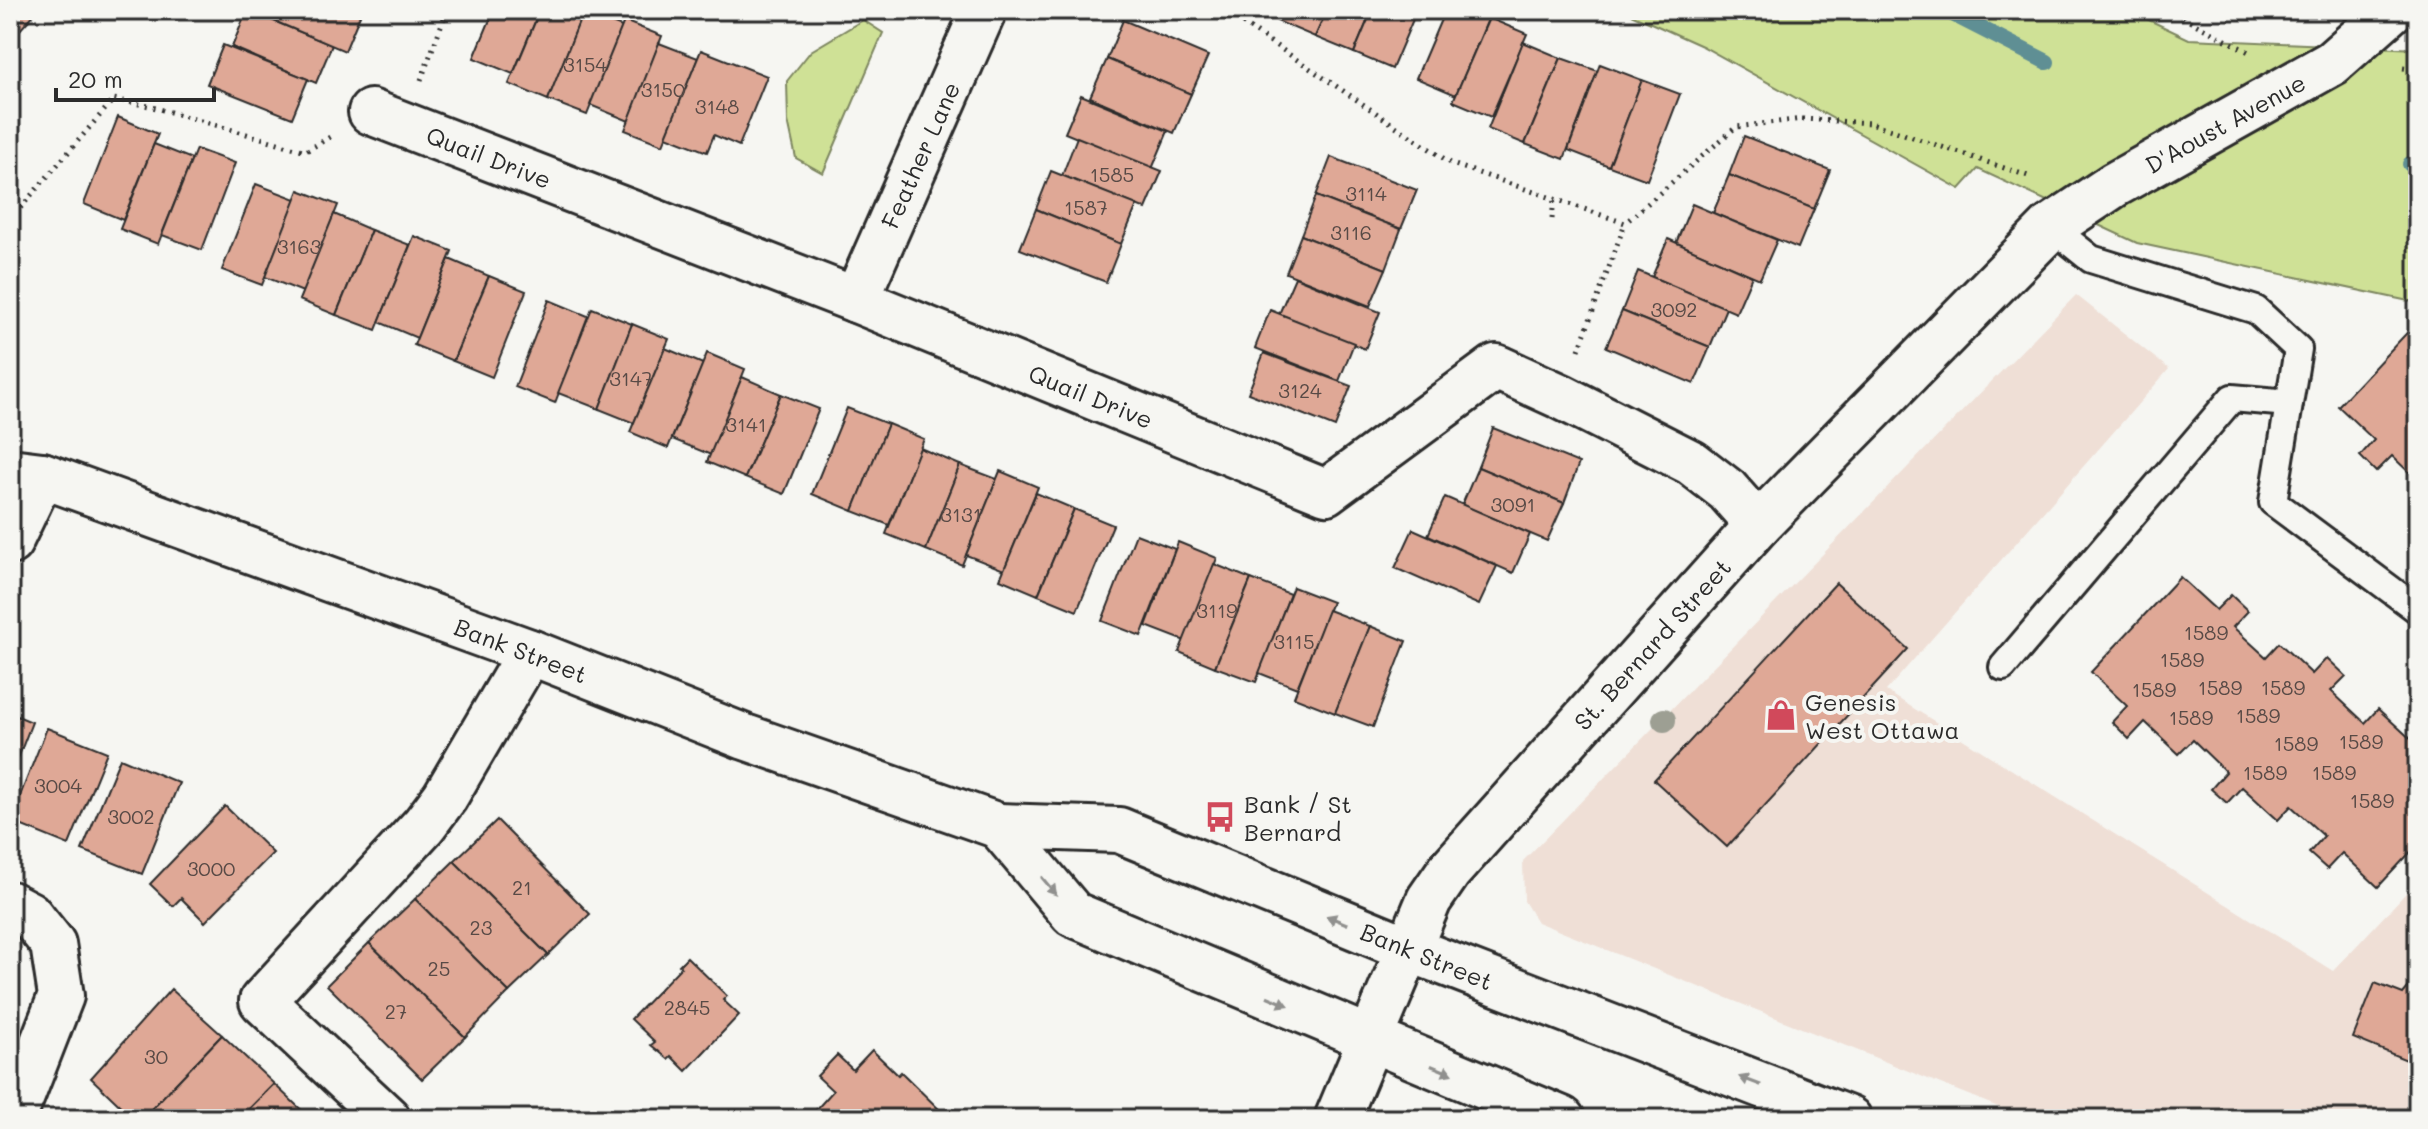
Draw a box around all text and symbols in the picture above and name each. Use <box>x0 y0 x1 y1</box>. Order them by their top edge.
house number: 3154 <box>563 51 607 77</box>
scale bar <box>56 52 214 102</box>
text: 20 m <box>68 63 123 94</box>
street label: D'Aoust Avenue <box>2139 66 2311 180</box>
house number: 3150 <box>641 76 685 102</box>
street label: Feather Lane <box>874 77 966 233</box>
house number: 3148 <box>695 93 739 119</box>
street label: Quail Drive <box>422 119 556 195</box>
house number: 1585 <box>1090 161 1134 187</box>
house number: 3114 <box>1345 180 1387 206</box>
house number: 1587 <box>1064 194 1108 220</box>
house number: 3116 <box>1330 219 1372 245</box>
house number: 3163 <box>277 233 321 259</box>
house number: 3092 <box>1650 296 1698 322</box>
street label: Quail Drive <box>1024 357 1158 435</box>
house number: 3147 <box>609 365 653 391</box>
house number: 3124 <box>1278 377 1322 403</box>
house number: 3141 <box>725 411 767 437</box>
house number: 3091 <box>1491 491 1535 517</box>
house number: 3131 <box>940 501 982 527</box>
street label: St. Bernard Street <box>1567 552 1737 736</box>
house number: 3119 <box>1196 597 1238 623</box>
street label: Bank Street <box>450 610 592 690</box>
house number: 1589 <box>2184 619 2228 645</box>
house number: 3115 <box>1273 628 1315 654</box>
house number: 1589 <box>2160 646 2204 672</box>
house number: 1589 <box>2198 674 2242 700</box>
house number: 1589 <box>2261 674 2305 700</box>
house number: 1589 <box>2132 676 2176 702</box>
place label: Genesis West Ottawa <box>1805 686 1960 745</box>
shop icon: Genesis West Ottawa <box>1764 698 1798 732</box>
house number: 1589 <box>2236 702 2280 728</box>
house number: 1589 <box>2169 704 2213 730</box>
house number: 1589 <box>2339 728 2383 754</box>
house number: 1589 <box>2274 730 2318 756</box>
house number: 1589 <box>2243 759 2287 785</box>
house number: 1589 <box>2312 759 2356 785</box>
house number: 3004 <box>34 772 82 798</box>
house number: 1589 <box>2350 787 2394 813</box>
place label: Bank / St Bernard <box>1244 788 1352 847</box>
bus stop icon: Bank / St Bernard <box>1203 800 1237 834</box>
house number: 3002 <box>107 803 155 829</box>
house number: 3000 <box>187 855 235 881</box>
house number: 21 <box>512 874 532 900</box>
one-way arrow <box>1040 876 1057 896</box>
one-way arrow <box>1325 913 1349 926</box>
house number: 23 <box>470 914 492 940</box>
street label: Bank Street <box>1356 915 1498 997</box>
house number: 25 <box>428 955 450 981</box>
house number: 2845 <box>664 994 710 1020</box>
one-way arrow <box>1266 995 1290 1008</box>
house number: 27 <box>385 998 407 1024</box>
house number: 30 <box>144 1043 168 1069</box>
one-way arrow <box>1430 1064 1454 1077</box>
one-way arrow <box>1738 1074 1762 1087</box>

